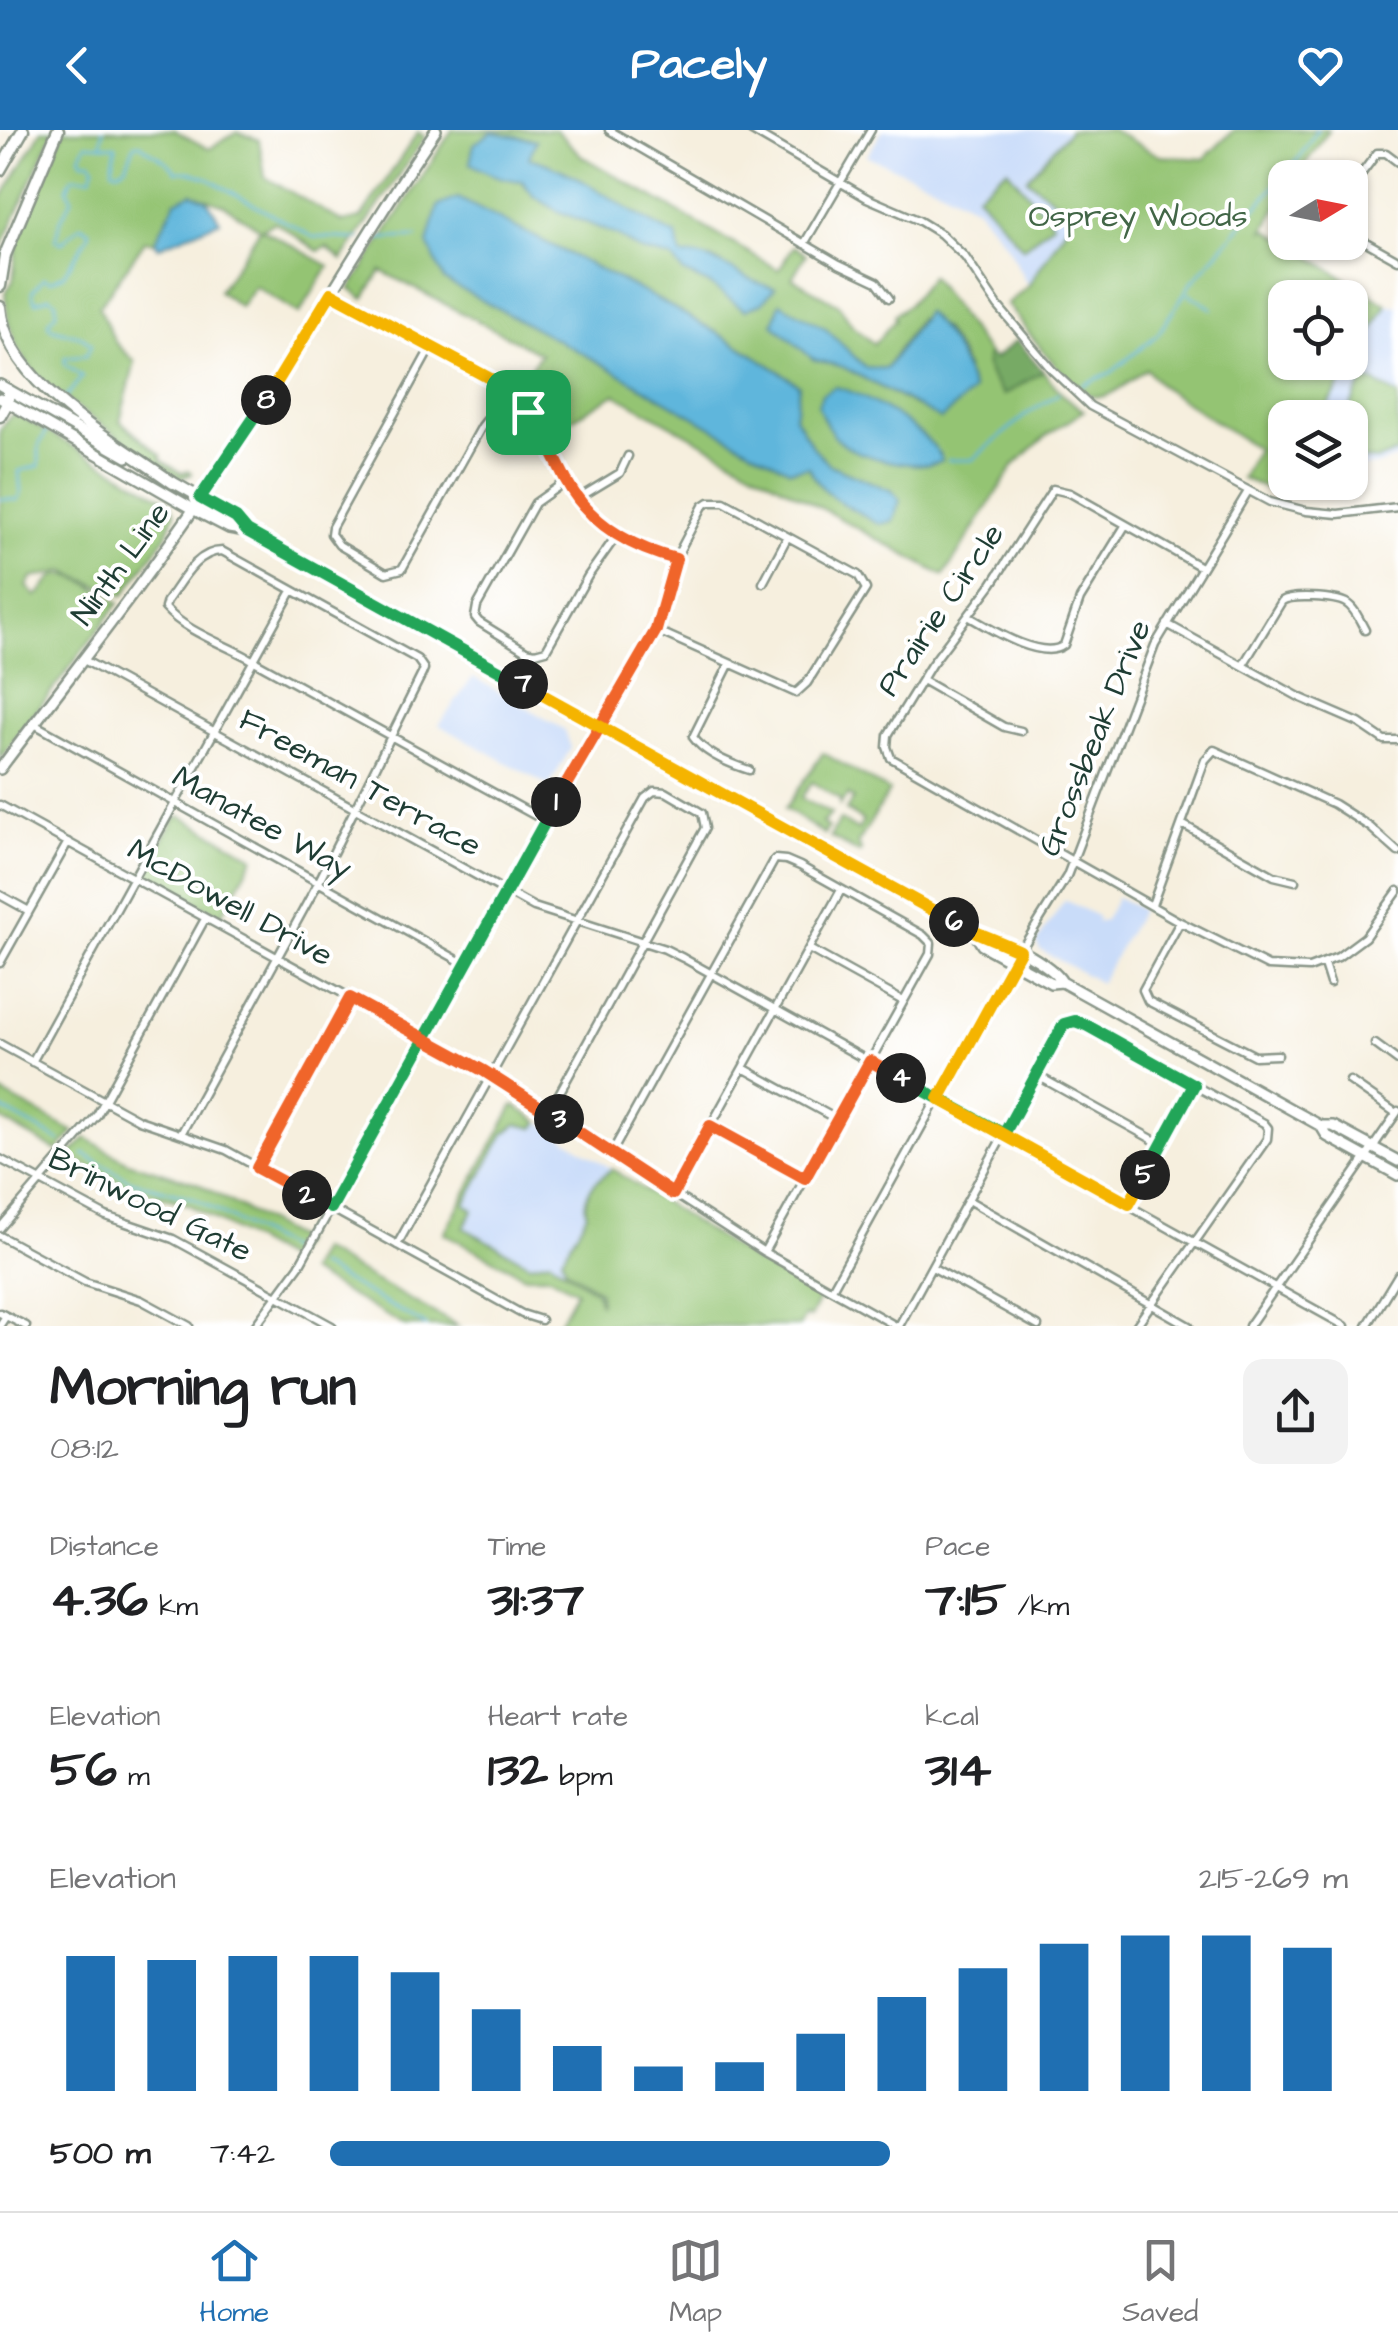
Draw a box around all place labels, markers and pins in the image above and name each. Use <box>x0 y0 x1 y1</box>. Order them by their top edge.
pin <box>486 370 571 455</box>
pin: 8 <box>241 375 291 425</box>
pin: 7 <box>498 659 548 709</box>
pin: 1 <box>531 777 581 827</box>
pin: 6 <box>929 897 979 947</box>
pin: 4 <box>876 1053 926 1103</box>
pin: 3 <box>534 1094 584 1144</box>
pin: 5 <box>1120 1150 1170 1200</box>
pin: 2 <box>282 1170 332 1220</box>

